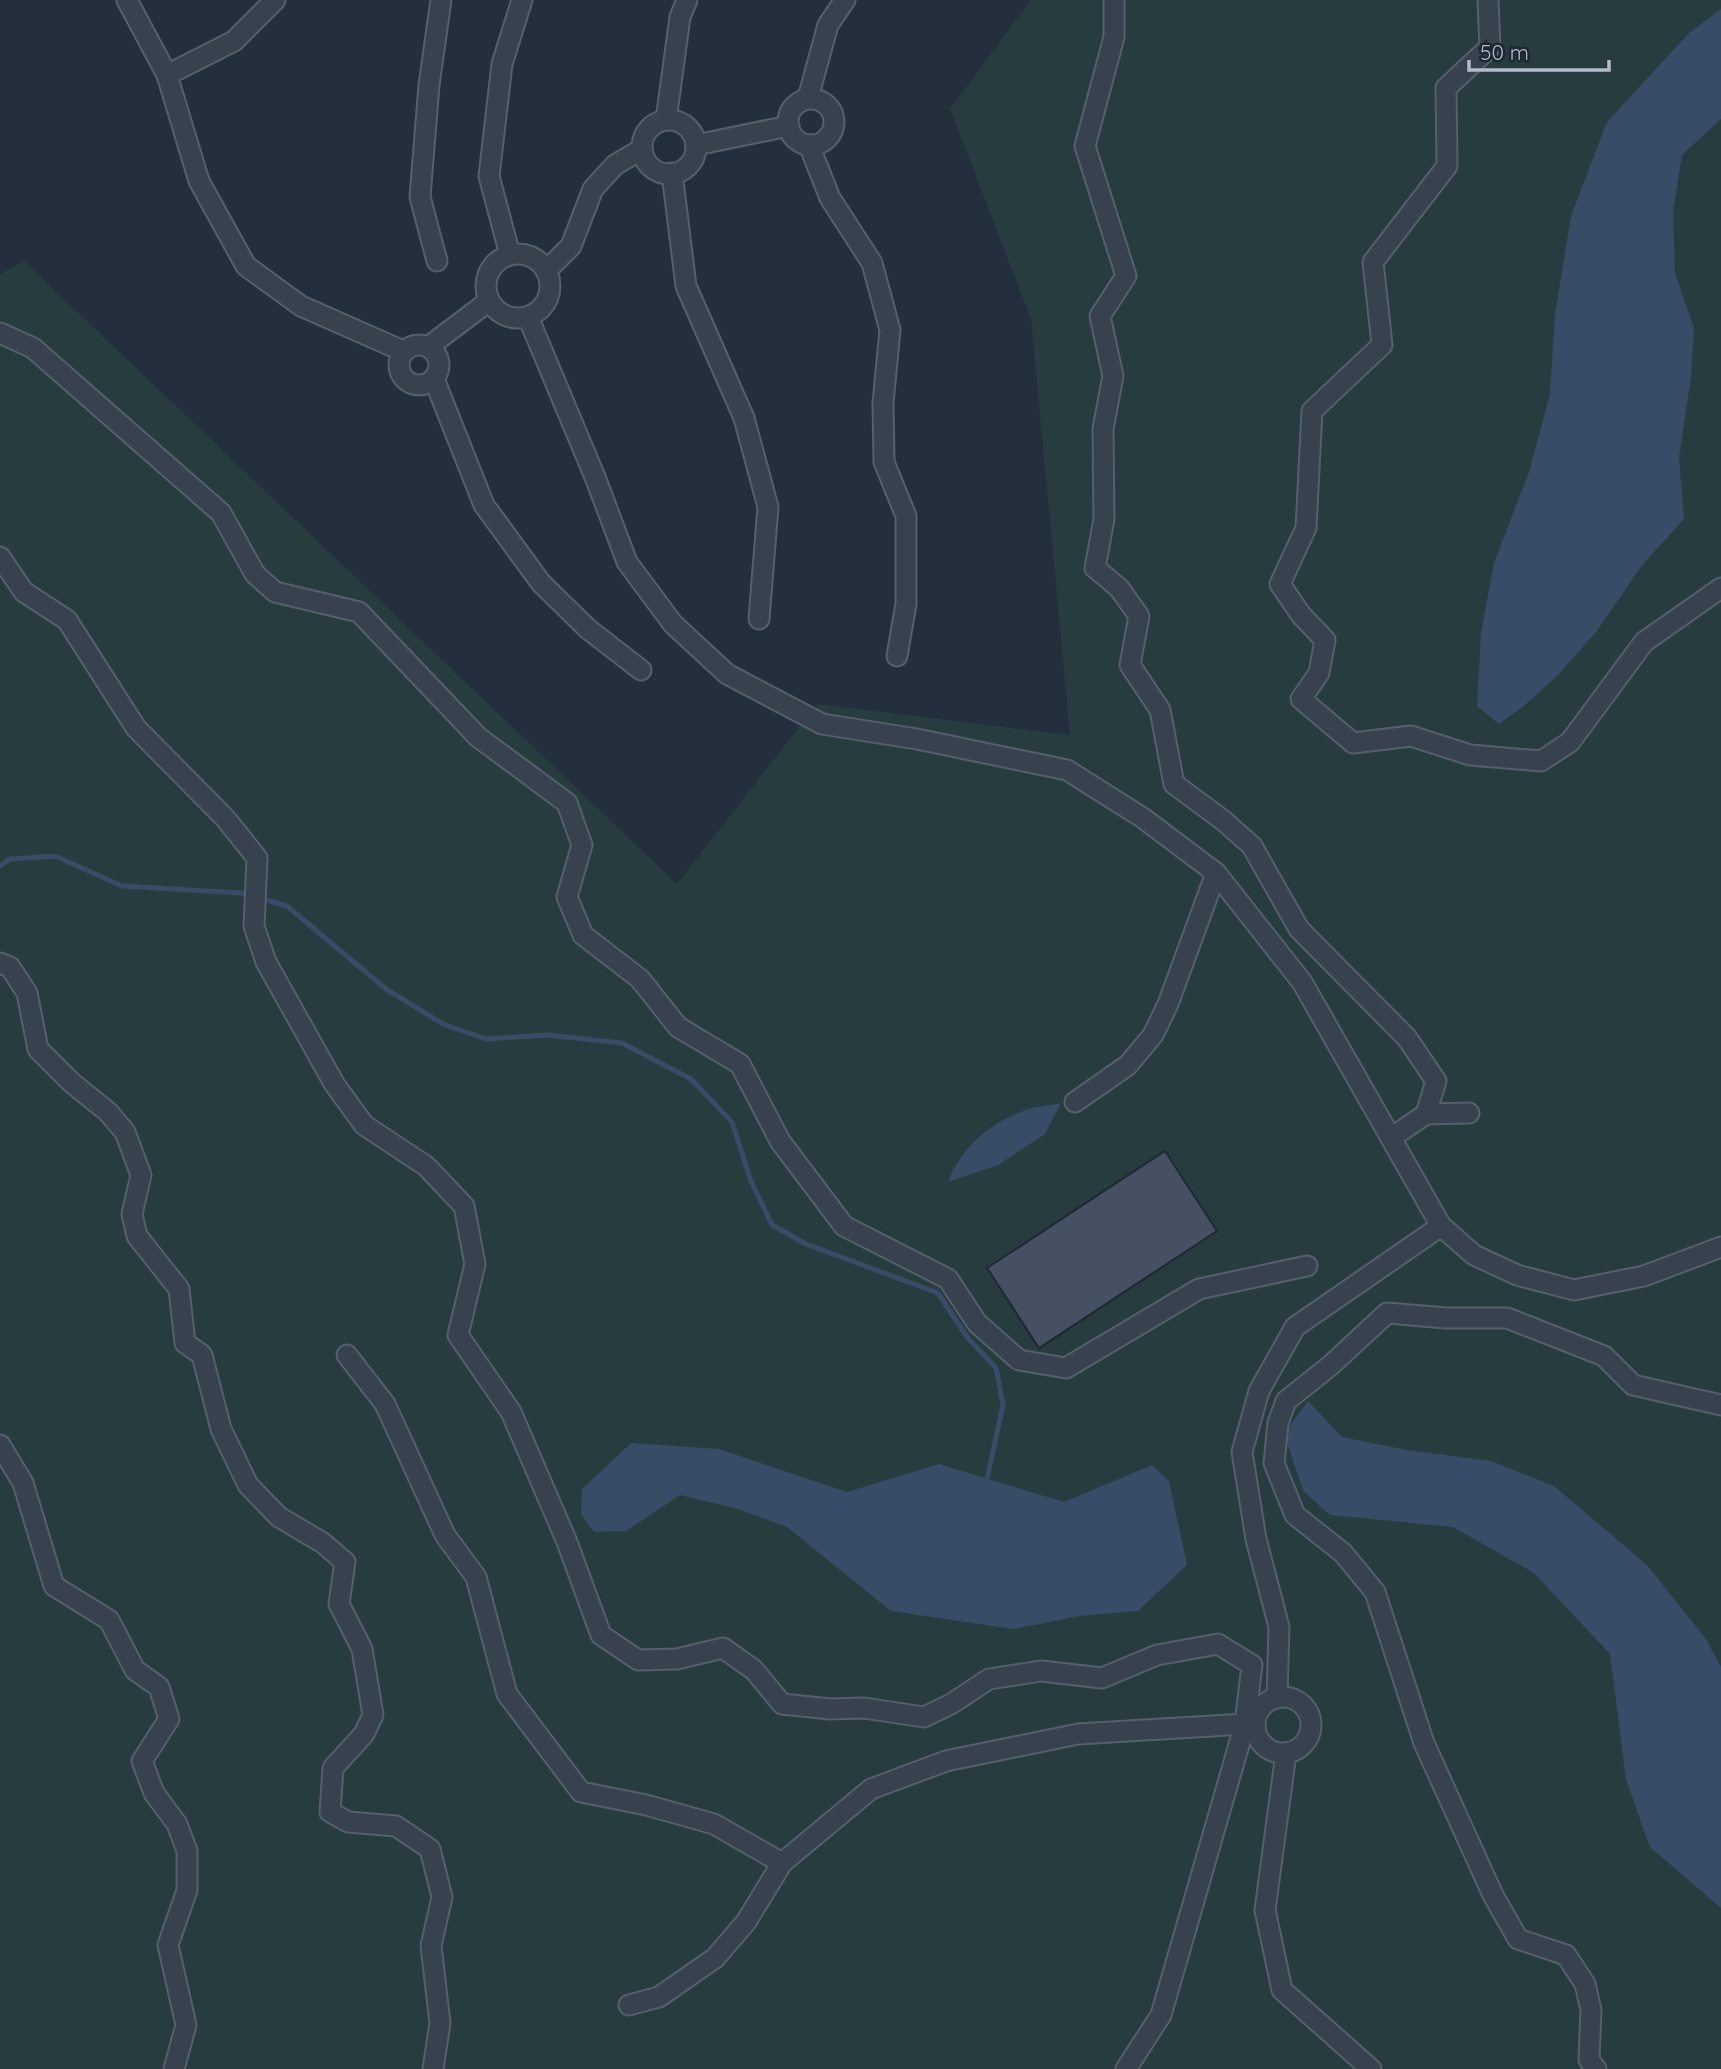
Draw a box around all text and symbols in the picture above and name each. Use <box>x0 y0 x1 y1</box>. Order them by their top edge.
scale bar <box>1469 28 1609 72</box>
text: 50 m <box>1480 39 1529 65</box>

